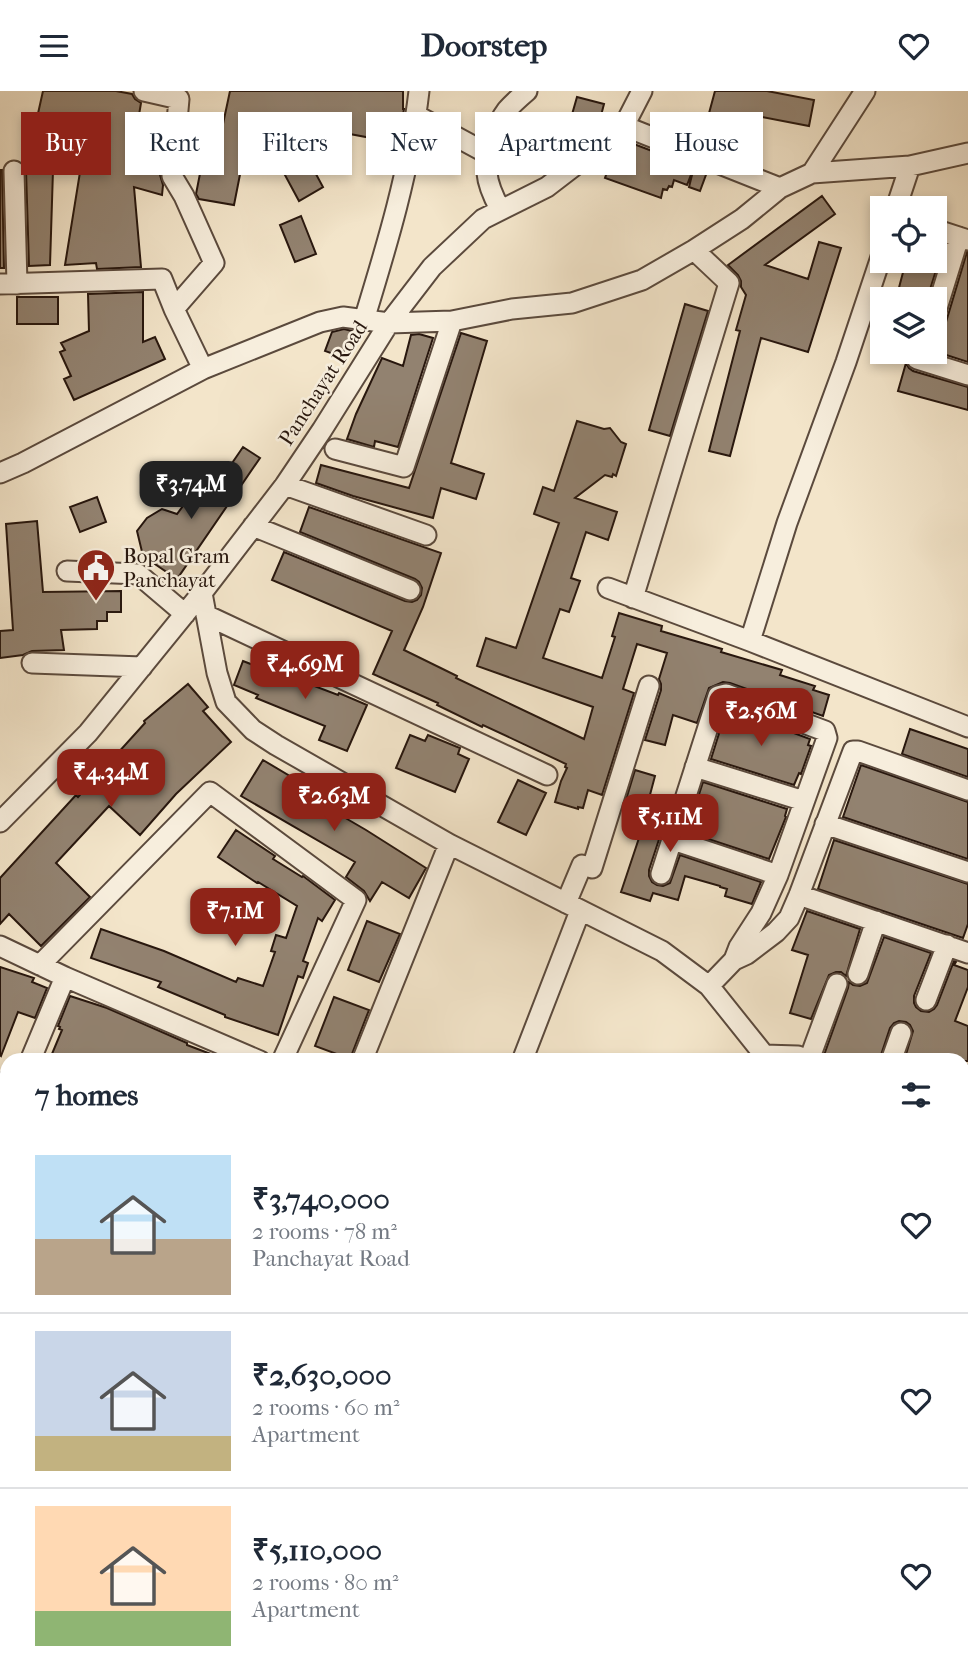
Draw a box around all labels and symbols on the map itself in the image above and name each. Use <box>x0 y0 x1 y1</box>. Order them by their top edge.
street label: Panchayat Road <box>274 316 373 450</box>
pin: ₹3.74M <box>134 461 248 521</box>
place label: Bopal Gram Panchayat <box>123 544 230 592</box>
public building icon: Bopal Gram Panchayat <box>75 547 117 602</box>
pin: ₹4.69M <box>248 641 362 701</box>
pin: ₹2.56M <box>704 689 818 748</box>
pin: ₹4.34M <box>54 749 168 809</box>
pin: ₹2.63M <box>277 773 391 833</box>
pin: ₹5.11M <box>613 795 727 854</box>
pin: ₹7.1M <box>186 889 284 948</box>

